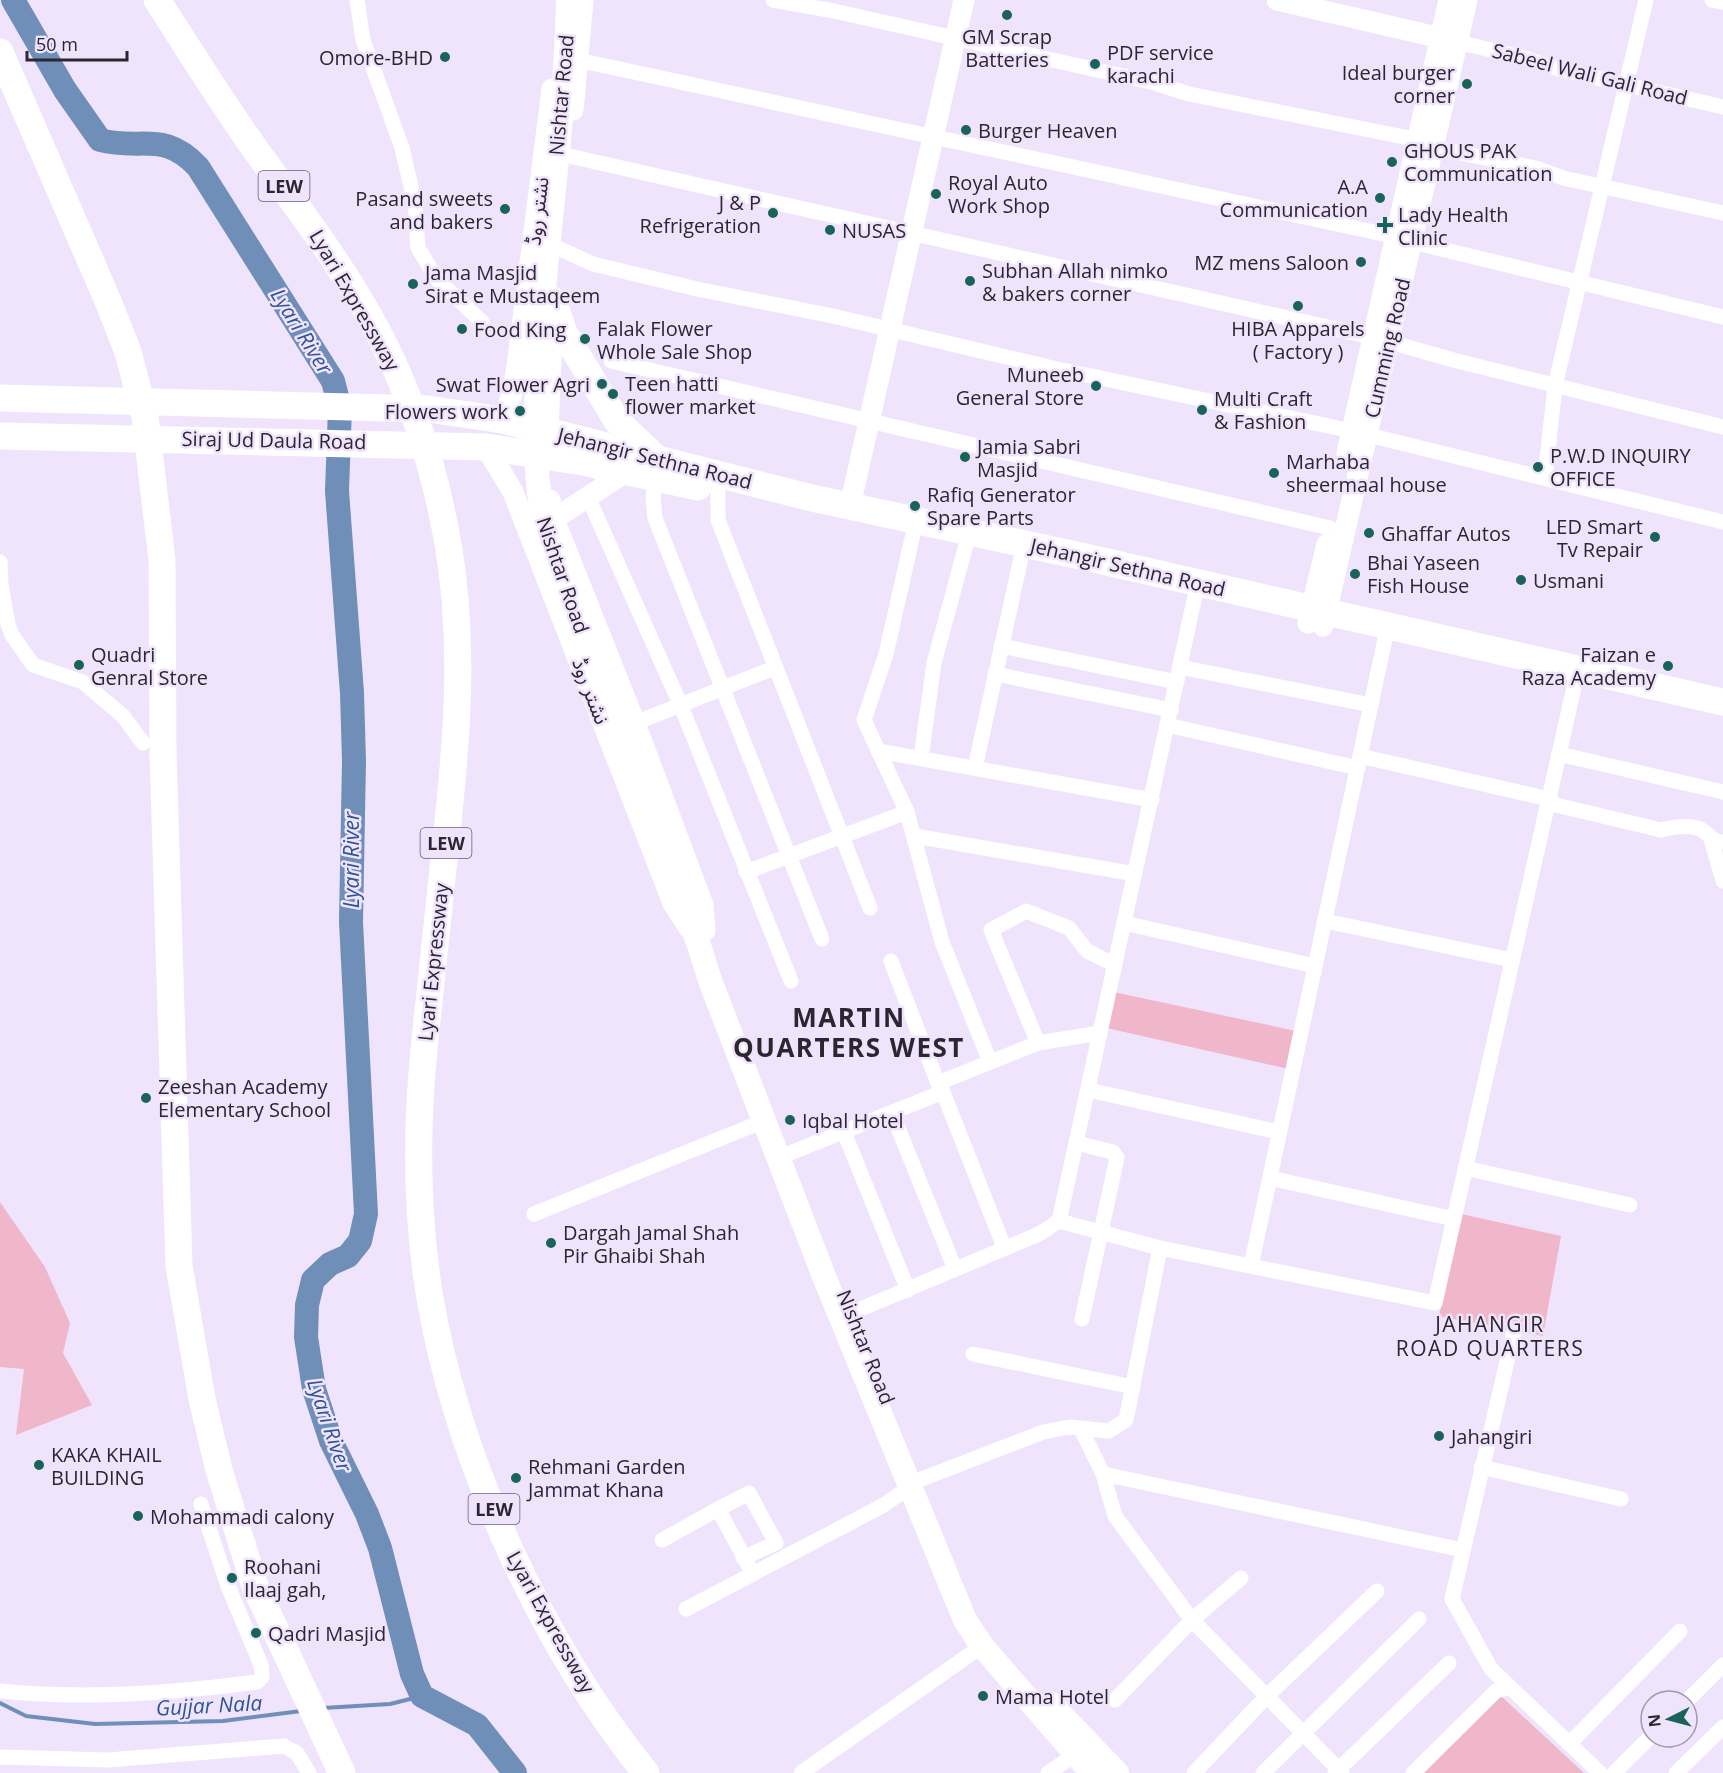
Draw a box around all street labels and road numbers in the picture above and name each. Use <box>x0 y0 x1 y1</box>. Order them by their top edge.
street label: Nishtar Road <box>542 33 580 157</box>
street label: Sabeel Wali Gali Road <box>1489 37 1691 111</box>
road number: LEW <box>258 171 310 201</box>
street label: نشتر روڈ <box>519 175 555 247</box>
street label: Lyari Expressway <box>304 224 407 376</box>
street label: Cumming Road <box>1358 275 1416 421</box>
street label: Jehangir Sethna Road <box>553 420 755 495</box>
street label: Siraj Ud Daula Road <box>182 425 366 455</box>
street label: Nishtar Road <box>530 513 596 637</box>
street label: Jehangir Sethna Road <box>1026 531 1228 603</box>
street label: نشتر روڈ <box>566 654 616 728</box>
road number: LEW <box>420 828 472 858</box>
street label: Lyari Expressway <box>411 881 455 1042</box>
street label: Nishtar Road <box>831 1286 901 1408</box>
road number: LEW <box>468 1494 520 1524</box>
street label: Lyari Expressway <box>501 1546 602 1699</box>

